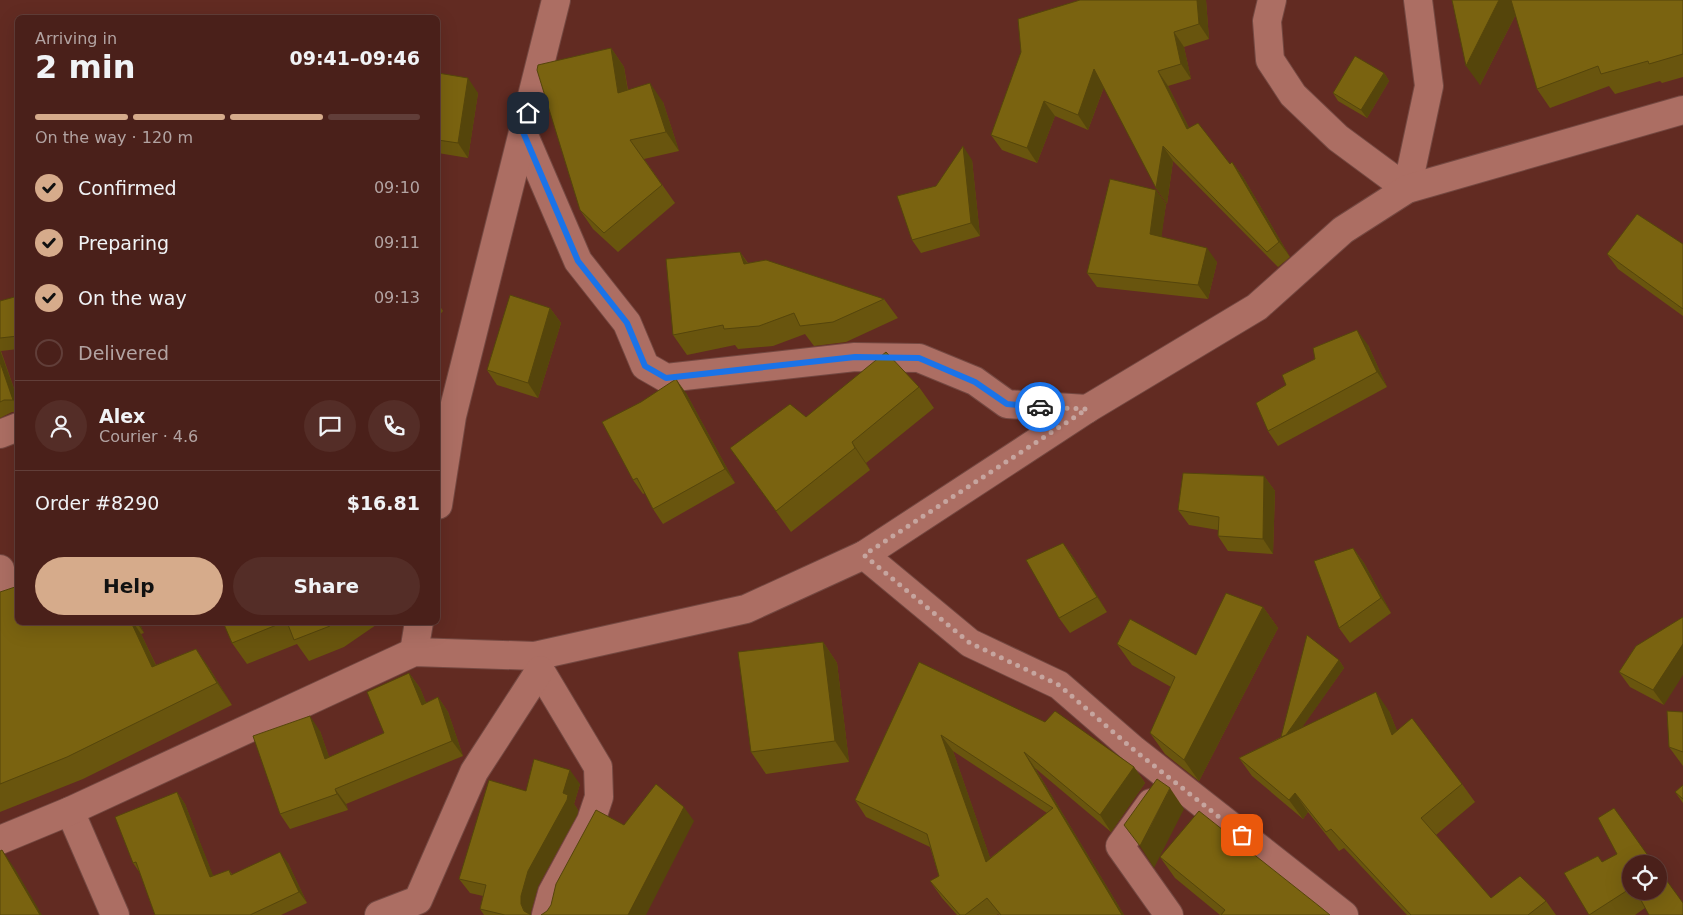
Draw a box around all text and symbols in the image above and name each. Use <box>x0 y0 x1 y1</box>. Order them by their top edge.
text: Arriving in <box>35 29 117 48</box>
text: 09:41–09:46 <box>290 47 420 69</box>
text: 2 min <box>35 48 136 86</box>
pin <box>507 92 549 134</box>
icon: home <box>514 99 542 127</box>
text: On the way · 120 m <box>35 128 193 147</box>
icon: check <box>35 174 63 202</box>
text: Confirmed <box>78 177 177 199</box>
text: 09:10 <box>374 178 420 197</box>
icon: check <box>35 229 63 257</box>
text: Preparing <box>78 232 169 254</box>
text: 09:11 <box>374 233 420 252</box>
icon: check <box>35 284 63 312</box>
text: On the way <box>78 287 187 309</box>
text: 09:13 <box>374 288 420 307</box>
text: Delivered <box>78 342 169 364</box>
courier <box>1015 382 1065 432</box>
icon: car <box>1026 393 1054 421</box>
button: person <box>35 400 87 452</box>
button: chat <box>304 400 356 452</box>
button: phone <box>368 400 420 452</box>
text: Alex <box>99 405 145 427</box>
text: Courier · 4.6 <box>99 427 198 446</box>
text: Order #8290 <box>35 492 159 514</box>
text: $16.81 <box>347 492 420 514</box>
button: Help <box>35 557 223 615</box>
button: Share <box>233 557 420 615</box>
pin <box>1221 814 1263 856</box>
icon: bag <box>1228 821 1256 849</box>
map controls <box>1622 855 1667 900</box>
button: locate <box>1622 855 1667 900</box>

